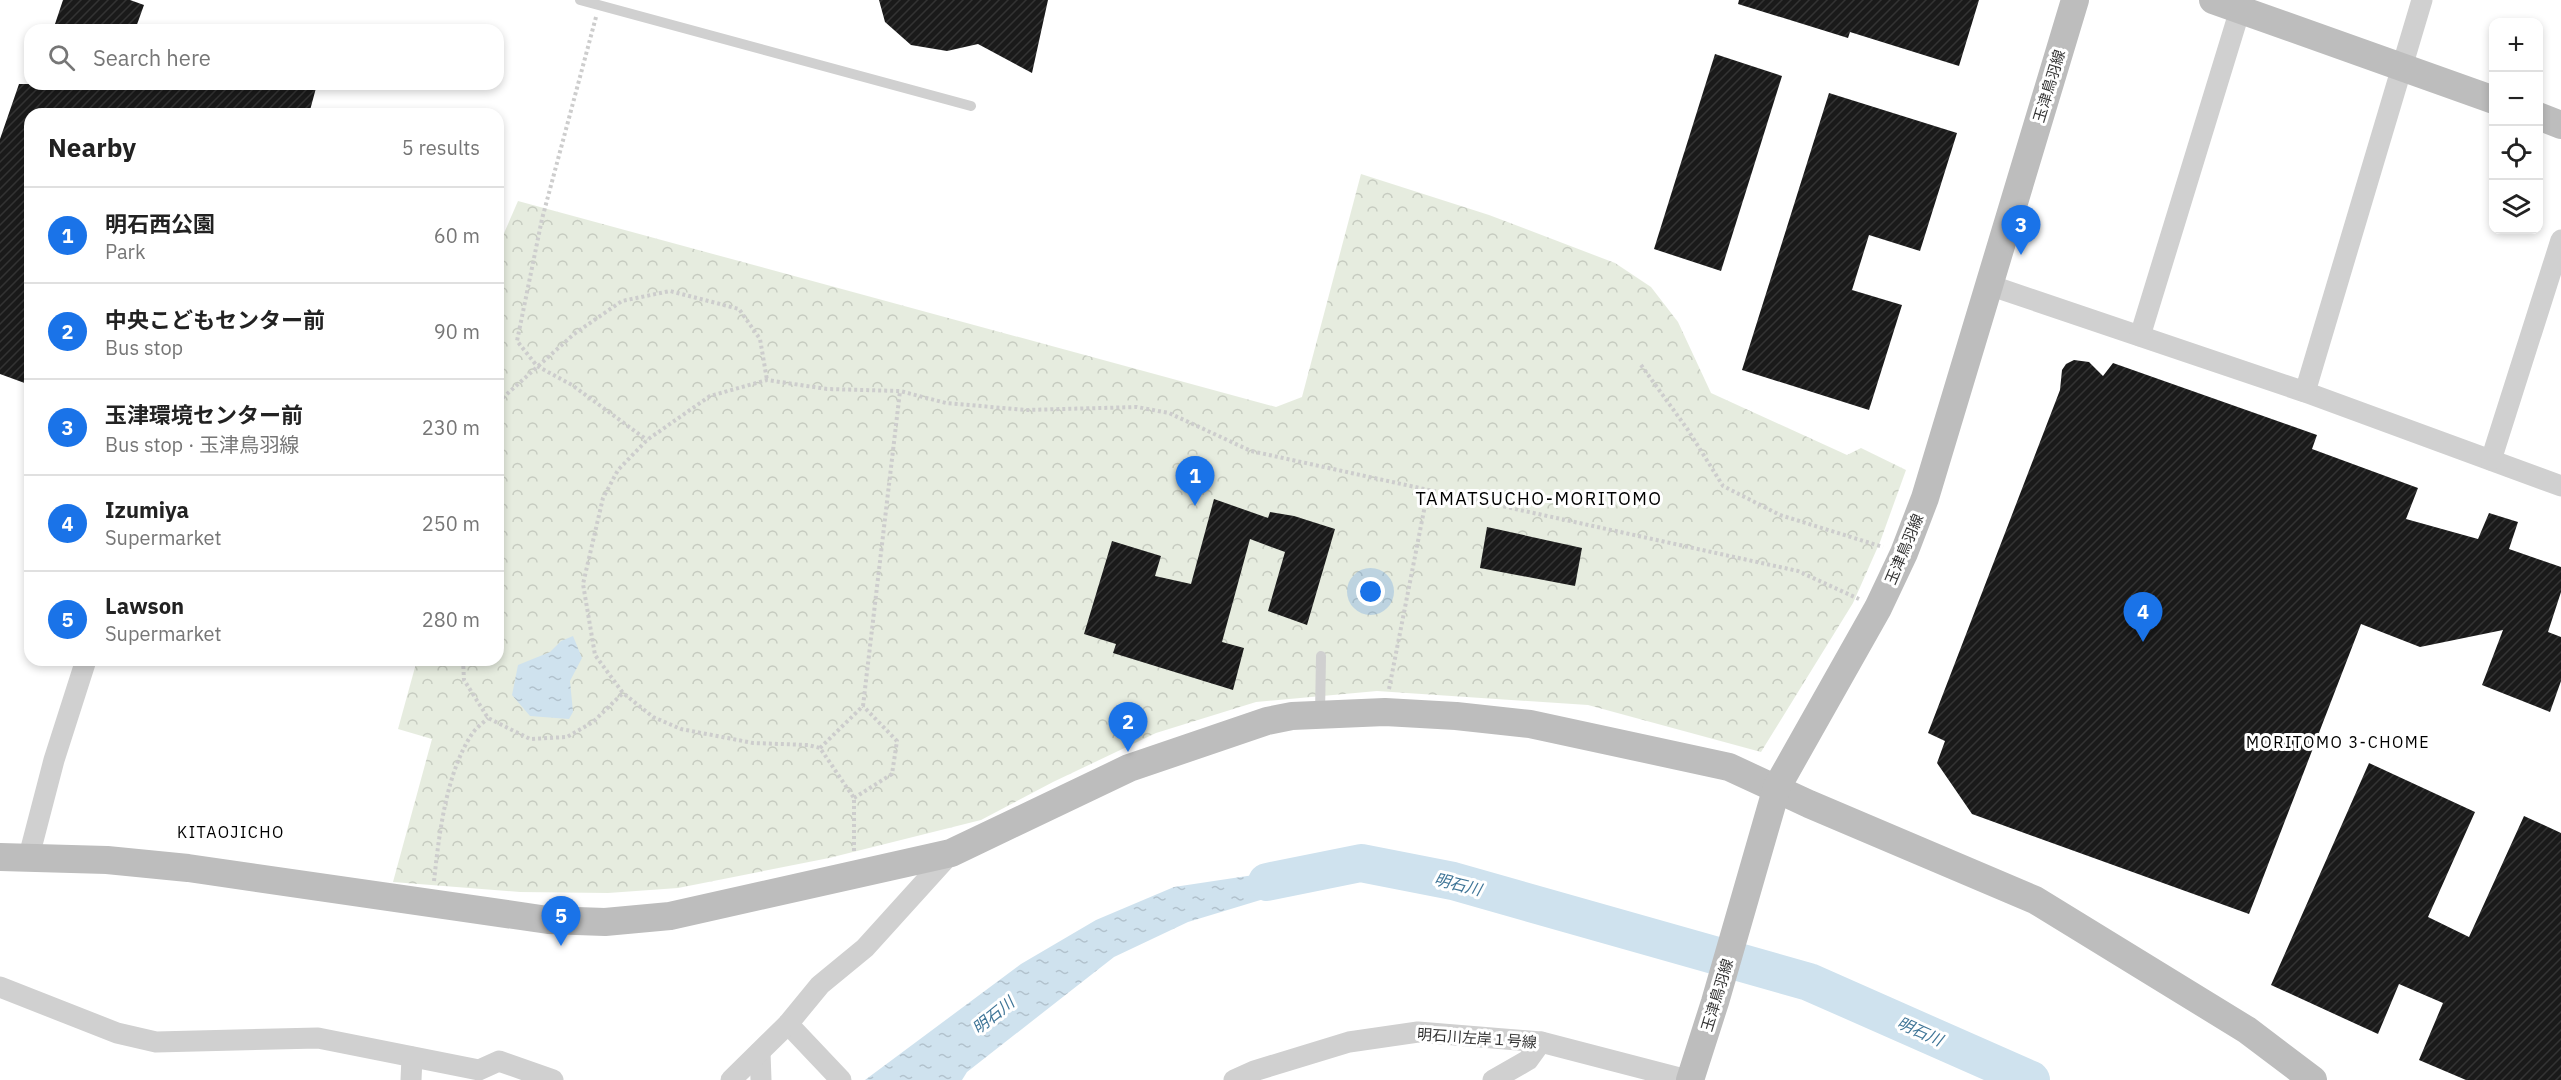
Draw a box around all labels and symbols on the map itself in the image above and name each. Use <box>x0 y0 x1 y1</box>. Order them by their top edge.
street label: 玉津鳥羽線 <box>2029 47 2069 125</box>
pin: 3 <box>2002 206 2040 255</box>
pin: 1 <box>1176 456 1214 506</box>
district label: TAMATSUCHO-MORITOMO <box>1415 487 1663 510</box>
street label: 玉津鳥羽線 <box>1881 511 1927 587</box>
your location <box>1356 577 1385 606</box>
pin: 4 <box>2124 592 2162 642</box>
pin: 2 <box>1108 702 1148 752</box>
district label: MORITOMO 3-CHOME <box>2246 732 2430 752</box>
district label: KITAOJICHO <box>177 822 285 842</box>
water label: 明石川 <box>1432 868 1486 900</box>
pin: 5 <box>542 896 580 946</box>
street label: 玉津鳥羽線 <box>1697 956 1737 1034</box>
water label: 明石川 <box>968 991 1019 1038</box>
water label: 明石川 <box>1894 1012 1948 1051</box>
street label: 明石川左岸１号線 <box>1416 1024 1538 1052</box>

